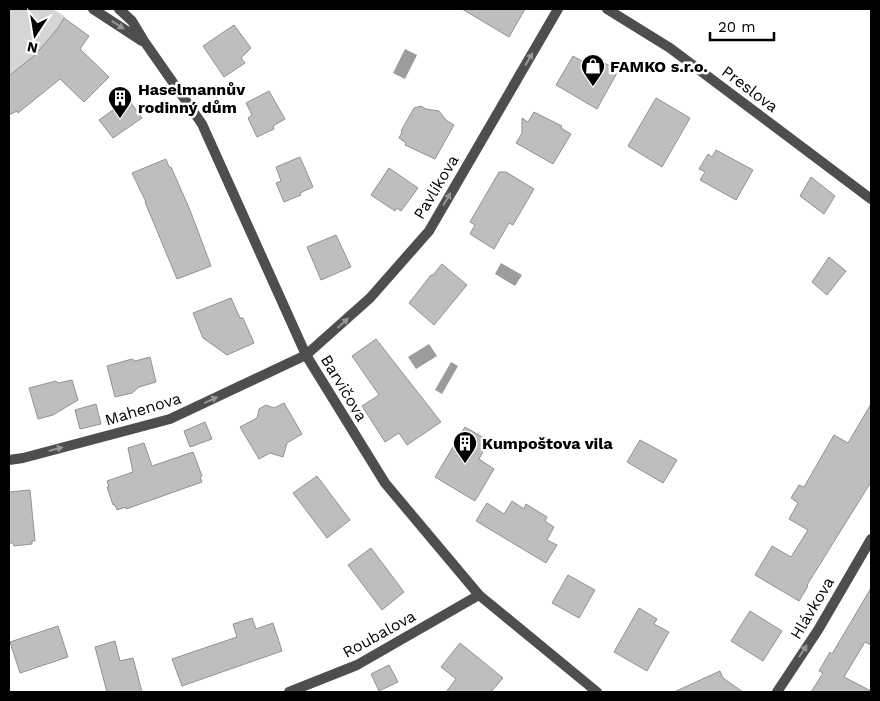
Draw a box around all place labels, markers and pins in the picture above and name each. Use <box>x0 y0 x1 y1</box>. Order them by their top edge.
shop icon: FAMKO s.r.o. <box>580 53 606 87</box>
place label: FAMKO s.r.o. <box>610 57 708 76</box>
place label: Haselmannův rodinný dům <box>138 80 245 117</box>
building icon: Haselmannův rodinný dům <box>107 85 133 119</box>
building icon: Kumpoštova vila <box>452 430 478 464</box>
place label: Kumpoštova vila <box>482 434 614 453</box>

